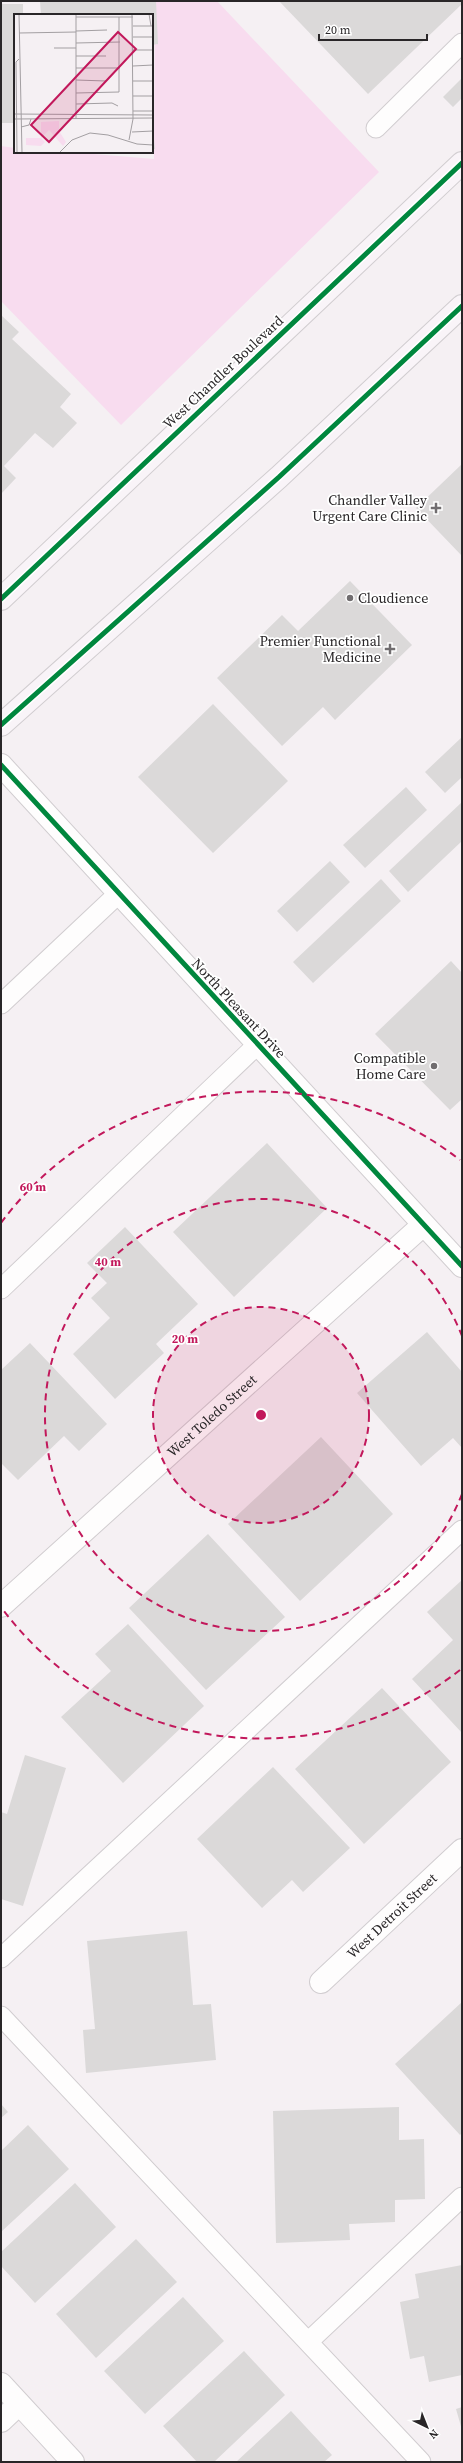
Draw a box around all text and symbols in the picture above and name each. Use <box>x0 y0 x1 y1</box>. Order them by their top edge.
inset map <box>14 14 153 153</box>
scale bar <box>319 16 427 42</box>
text: 20 m <box>325 22 351 38</box>
street label: West Chandler Boulevard <box>158 311 288 433</box>
place label: Chandler Valley Urgent Care Clinic <box>312 490 428 526</box>
marker: Chandler Valley Urgent Care Clinic <box>430 502 442 514</box>
place label: Cloudience <box>358 588 428 608</box>
marker: Cloudience <box>345 593 355 603</box>
place label: Premier Functional Medicine <box>259 631 381 667</box>
marker: Premier Functional Medicine <box>384 643 396 655</box>
street label: North Pleasant Drive <box>187 954 291 1062</box>
place label: Compatible Home Care <box>354 1048 426 1084</box>
marker: Compatible Home Care <box>429 1061 439 1071</box>
text: 60 m <box>20 1179 46 1195</box>
text: 40 m <box>95 1254 121 1270</box>
text: 20 m <box>172 1331 198 1347</box>
street label: West Toledo Street <box>163 1370 261 1462</box>
centre of rings <box>254 1408 268 1422</box>
street label: West Detroit Street <box>342 1868 442 1963</box>
north arrow <box>407 2407 447 2447</box>
text: N <box>425 2426 442 2442</box>

